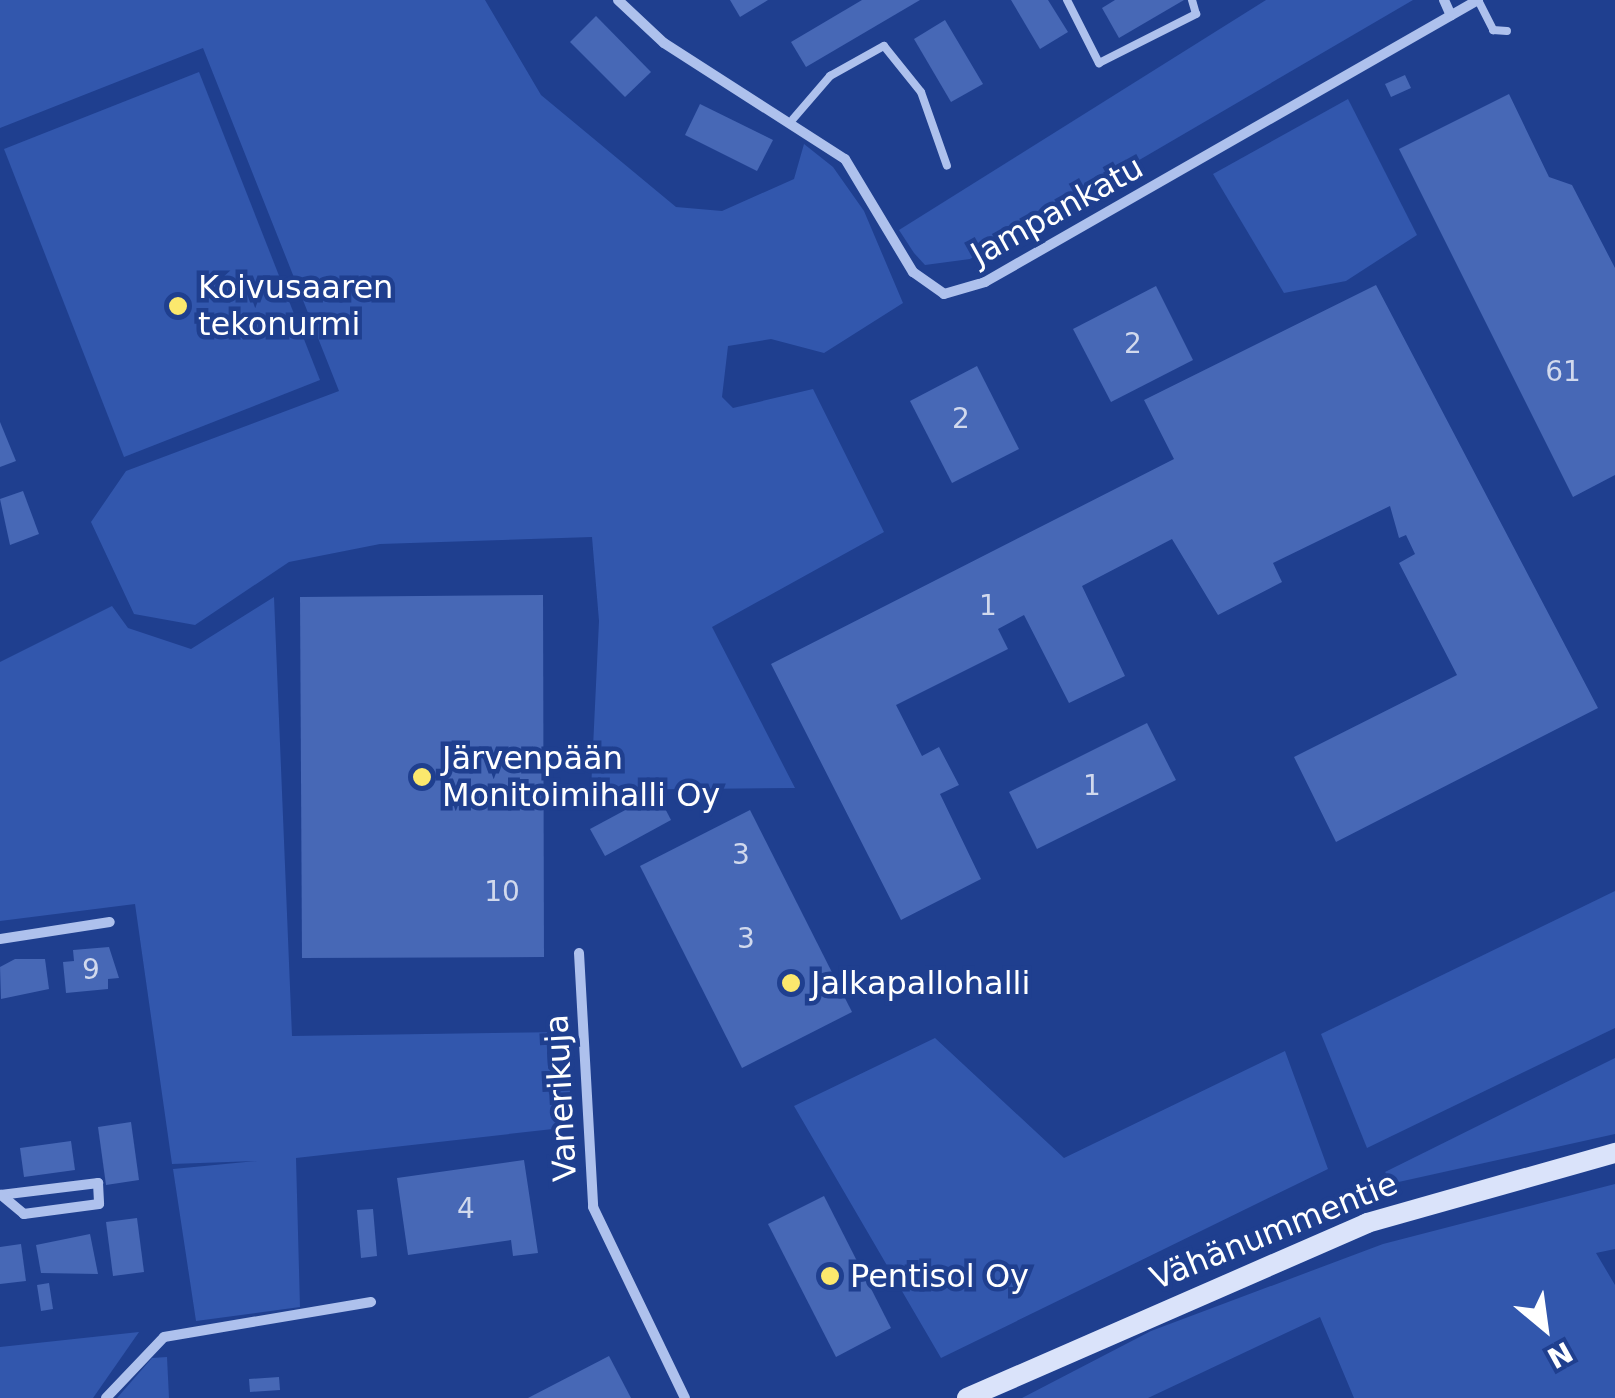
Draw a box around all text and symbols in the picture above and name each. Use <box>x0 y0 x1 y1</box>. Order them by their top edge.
street label: Jampankatu <box>964 148 1150 274</box>
place label: Koivusaaren tekonurmi <box>198 269 393 344</box>
marker: Koivusaaren tekonurmi <box>167 295 189 317</box>
house number: 2 <box>1124 327 1142 361</box>
house number: 61 <box>1545 355 1581 389</box>
house number: 2 <box>952 402 970 436</box>
house number: 1 <box>979 589 997 623</box>
place label: Järvenpään Monitoimihalli Oy <box>442 740 720 815</box>
marker: Järvenpään Monitoimihalli Oy <box>411 766 433 788</box>
house number: 1 <box>1083 769 1101 803</box>
house number: 3 <box>732 838 750 872</box>
house number: 10 <box>484 875 520 909</box>
house number: 3 <box>737 922 755 956</box>
house number: 9 <box>82 953 100 987</box>
place label: Jalkapallohalli <box>811 964 1030 1002</box>
marker: Jalkapallohalli <box>780 972 802 994</box>
street label: Vanerikuja <box>537 1013 585 1183</box>
street label: Vähänummentie <box>1145 1164 1403 1298</box>
house number: 4 <box>457 1192 475 1226</box>
place label: Pentisol Oy <box>850 1257 1029 1295</box>
marker: Pentisol Oy <box>819 1265 841 1287</box>
north arrow <box>1495 1278 1595 1378</box>
text: N <box>1542 1335 1578 1375</box>

